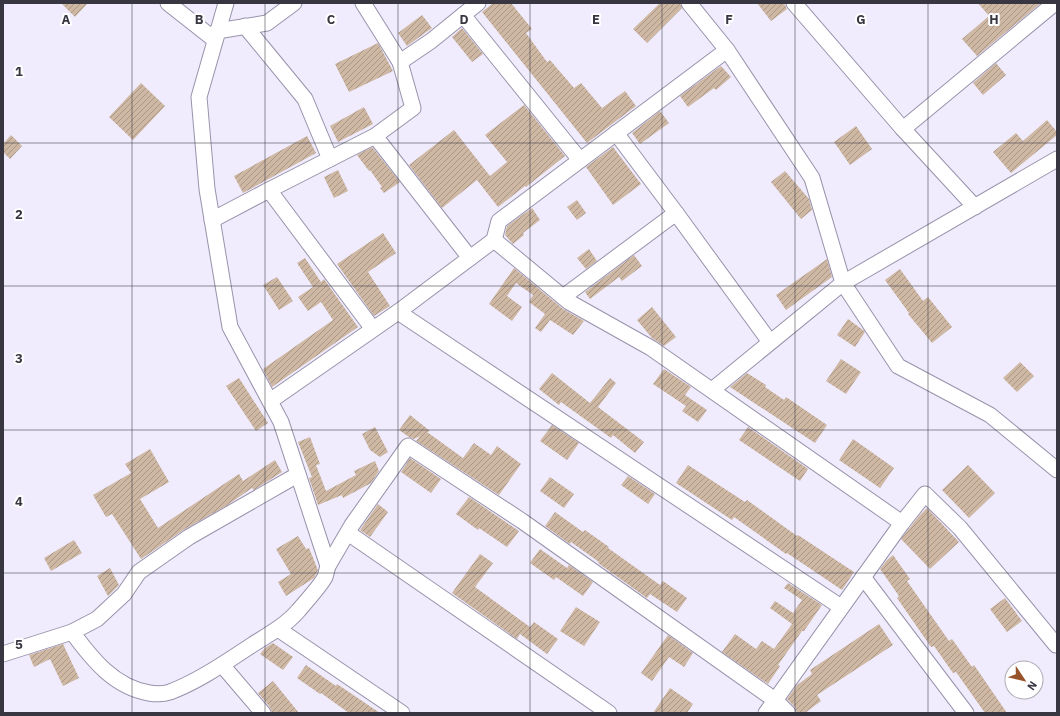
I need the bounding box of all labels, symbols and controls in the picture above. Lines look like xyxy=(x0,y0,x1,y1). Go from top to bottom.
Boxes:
text: A xyxy=(62,11,71,28)
text: B xyxy=(195,11,204,28)
text: C xyxy=(327,11,336,28)
text: D xyxy=(459,11,469,28)
text: E xyxy=(592,11,600,28)
text: F xyxy=(725,11,733,28)
text: G xyxy=(856,11,866,28)
text: H xyxy=(989,11,999,28)
text: 1 xyxy=(15,63,23,80)
text: 2 xyxy=(15,206,23,223)
text: 3 xyxy=(15,350,23,367)
text: 4 xyxy=(15,493,23,510)
text: 5 xyxy=(15,636,23,653)
north arrow xyxy=(1004,660,1044,700)
text: N xyxy=(1024,678,1040,693)

